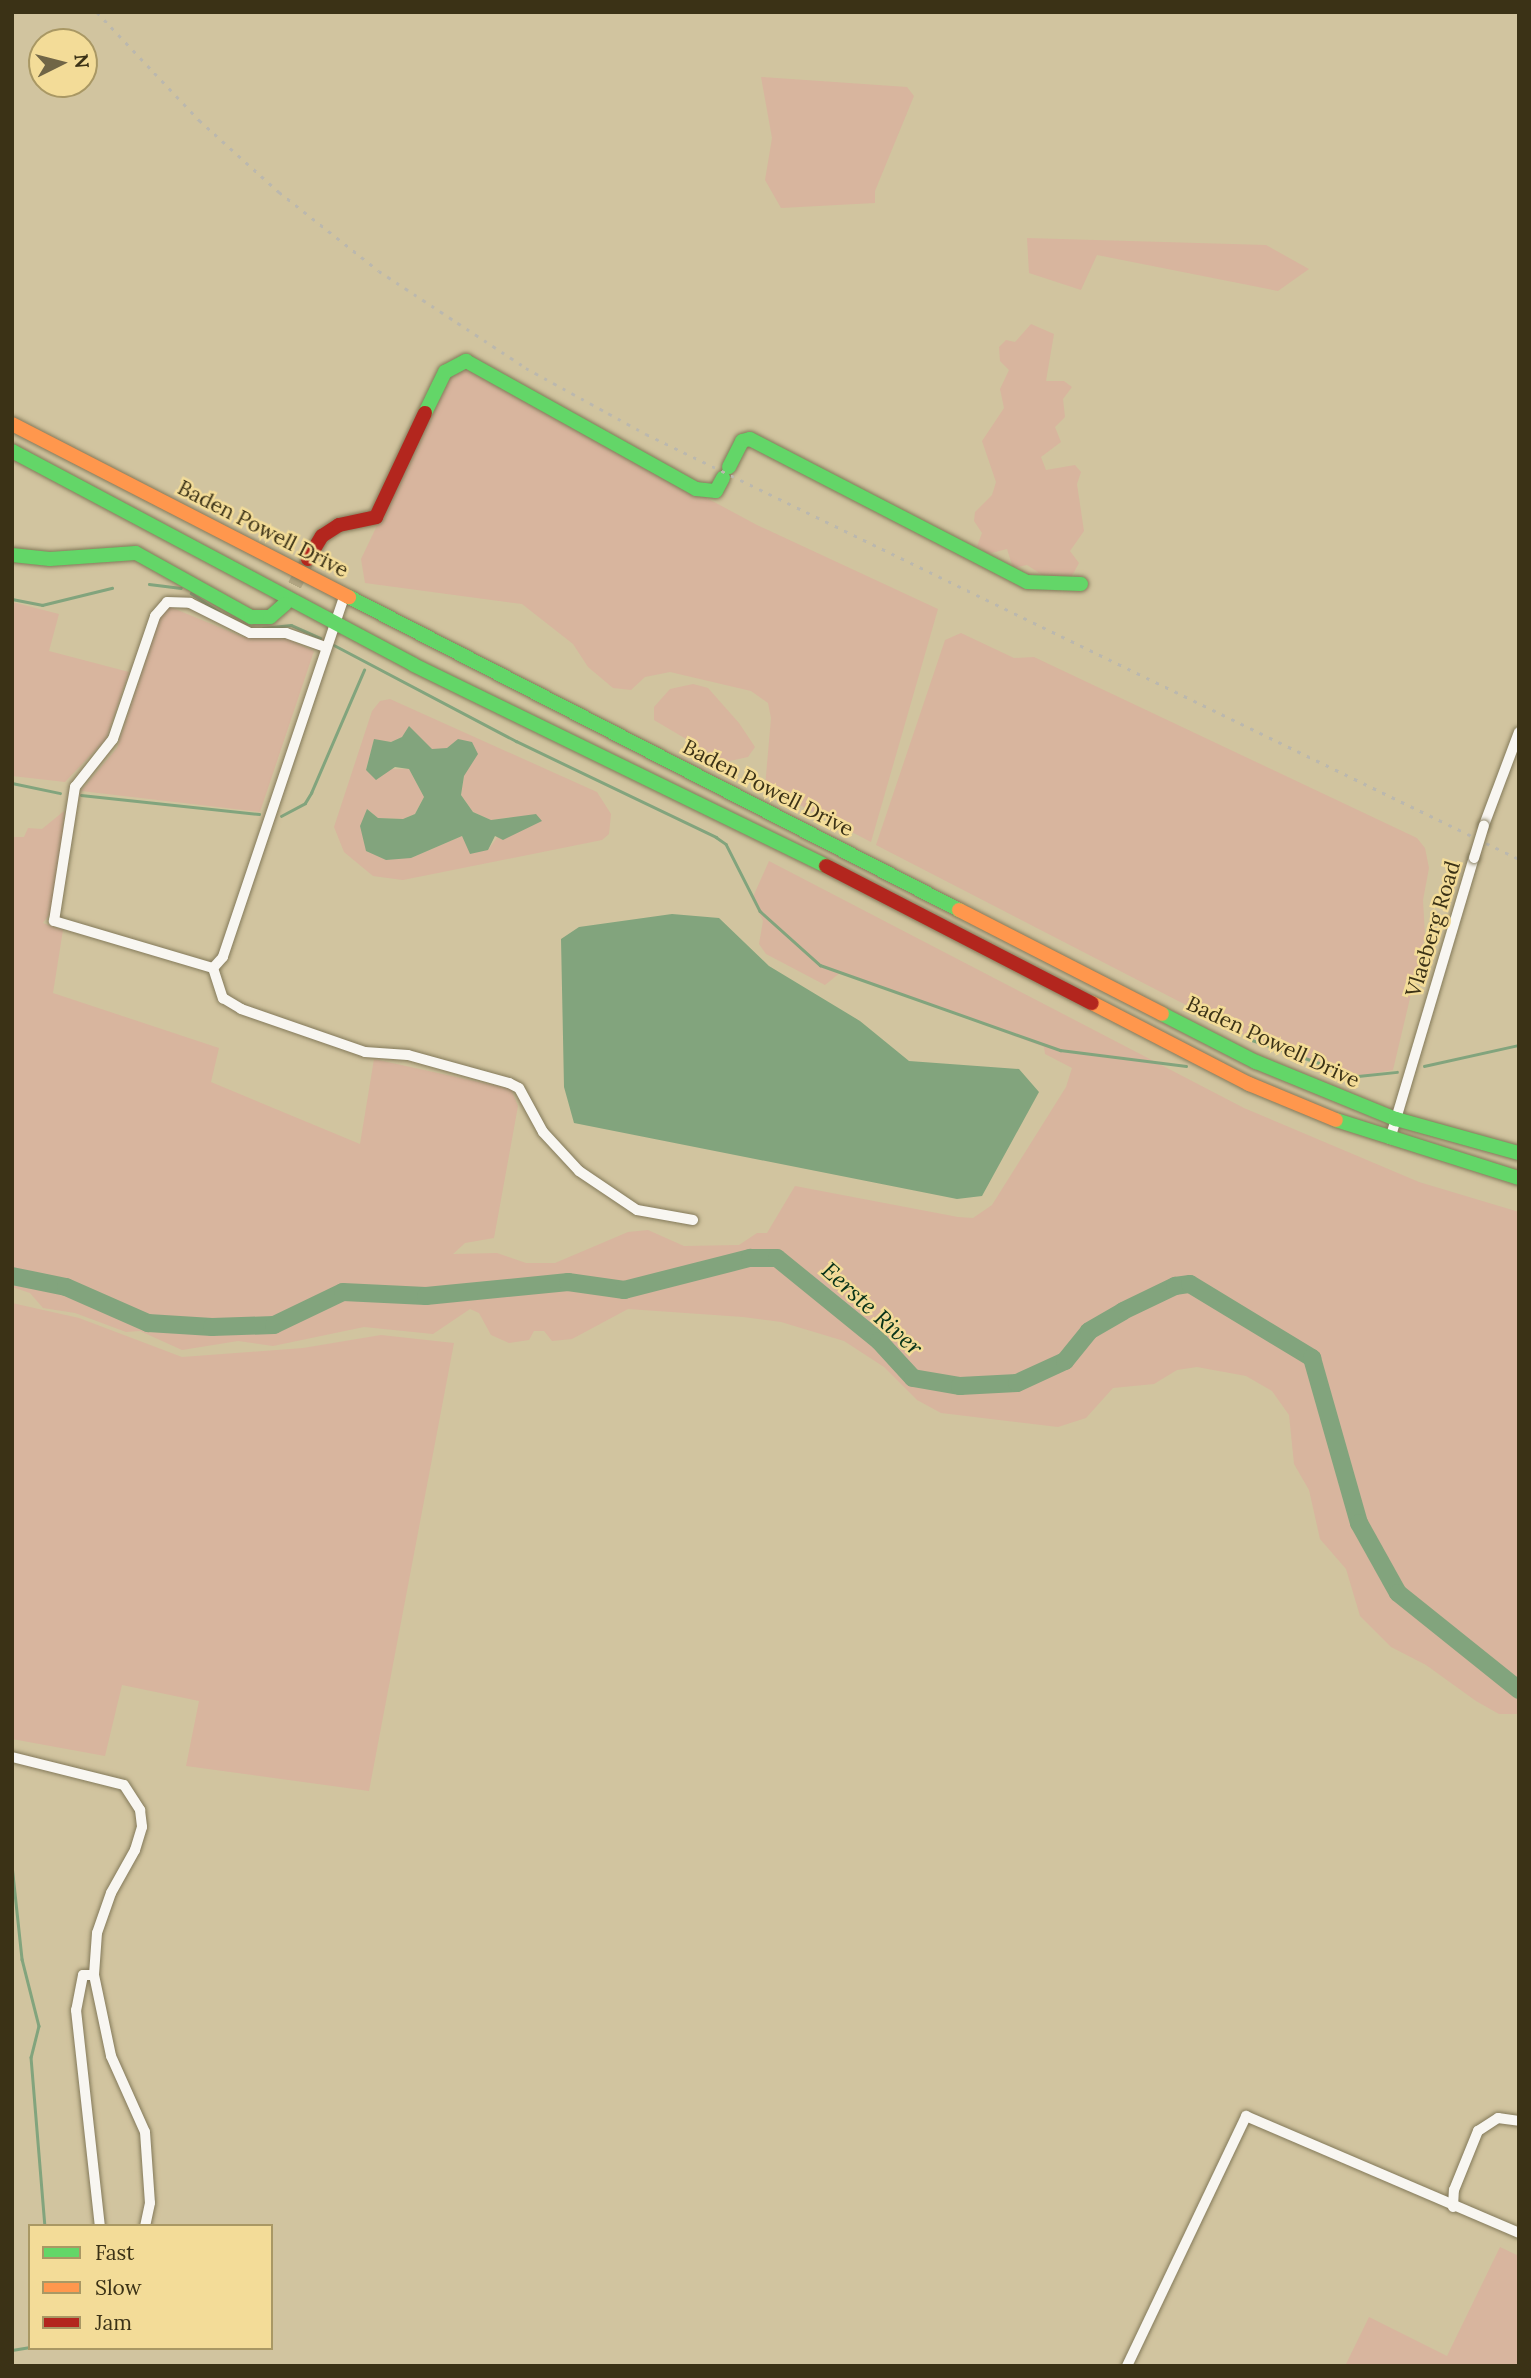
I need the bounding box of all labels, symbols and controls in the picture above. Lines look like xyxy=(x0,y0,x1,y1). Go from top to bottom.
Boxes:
north arrow xyxy=(28,28,98,98)
text: N xyxy=(69,52,95,70)
street label: Baden Powell Drive xyxy=(173,475,353,583)
street label: Baden Powell Drive xyxy=(678,734,858,842)
street label: Vlaeberg Road xyxy=(1400,858,1466,1000)
street label: Baden Powell Drive xyxy=(1182,991,1364,1093)
water label: Eerste River xyxy=(816,1257,928,1361)
legend xyxy=(28,2224,273,2350)
text: Fast xyxy=(95,2239,134,2266)
text: Slow xyxy=(95,2274,142,2301)
text: Jam xyxy=(95,2309,132,2336)

